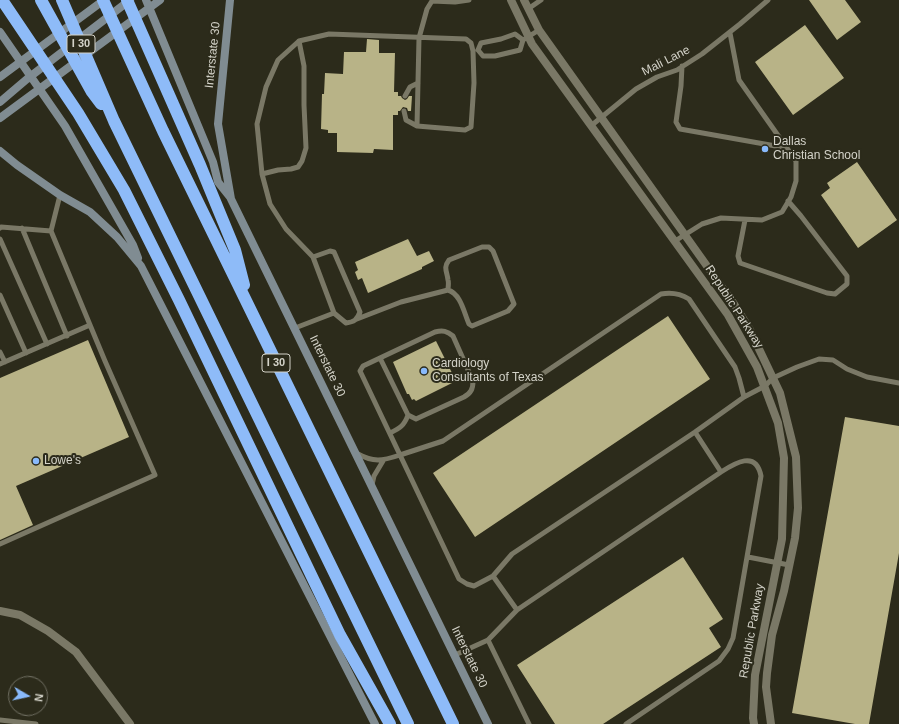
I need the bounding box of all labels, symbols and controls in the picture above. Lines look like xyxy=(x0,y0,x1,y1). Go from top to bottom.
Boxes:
street label: Interstate 30 xyxy=(202,21,224,89)
road number: I 30 xyxy=(67,35,95,53)
street label: Mali Lane xyxy=(640,43,692,79)
place label: Dallas Christian School xyxy=(773,135,860,163)
marker: Dallas Christian School xyxy=(760,144,770,154)
street label: Republic Parkway xyxy=(702,263,766,351)
street label: Interstate 30 xyxy=(306,333,348,399)
road number: I 30 xyxy=(262,354,290,372)
place label: Cardiology Consultants of Texas xyxy=(432,357,543,385)
marker: Cardiology Consultants of Texas xyxy=(419,366,429,376)
place label: Lowe's xyxy=(44,454,81,468)
marker: Lowe's xyxy=(31,456,41,466)
street label: Republic Parkway xyxy=(737,582,767,680)
street label: Interstate 30 xyxy=(448,624,490,690)
north arrow xyxy=(8,676,48,716)
text: N xyxy=(32,693,45,703)

